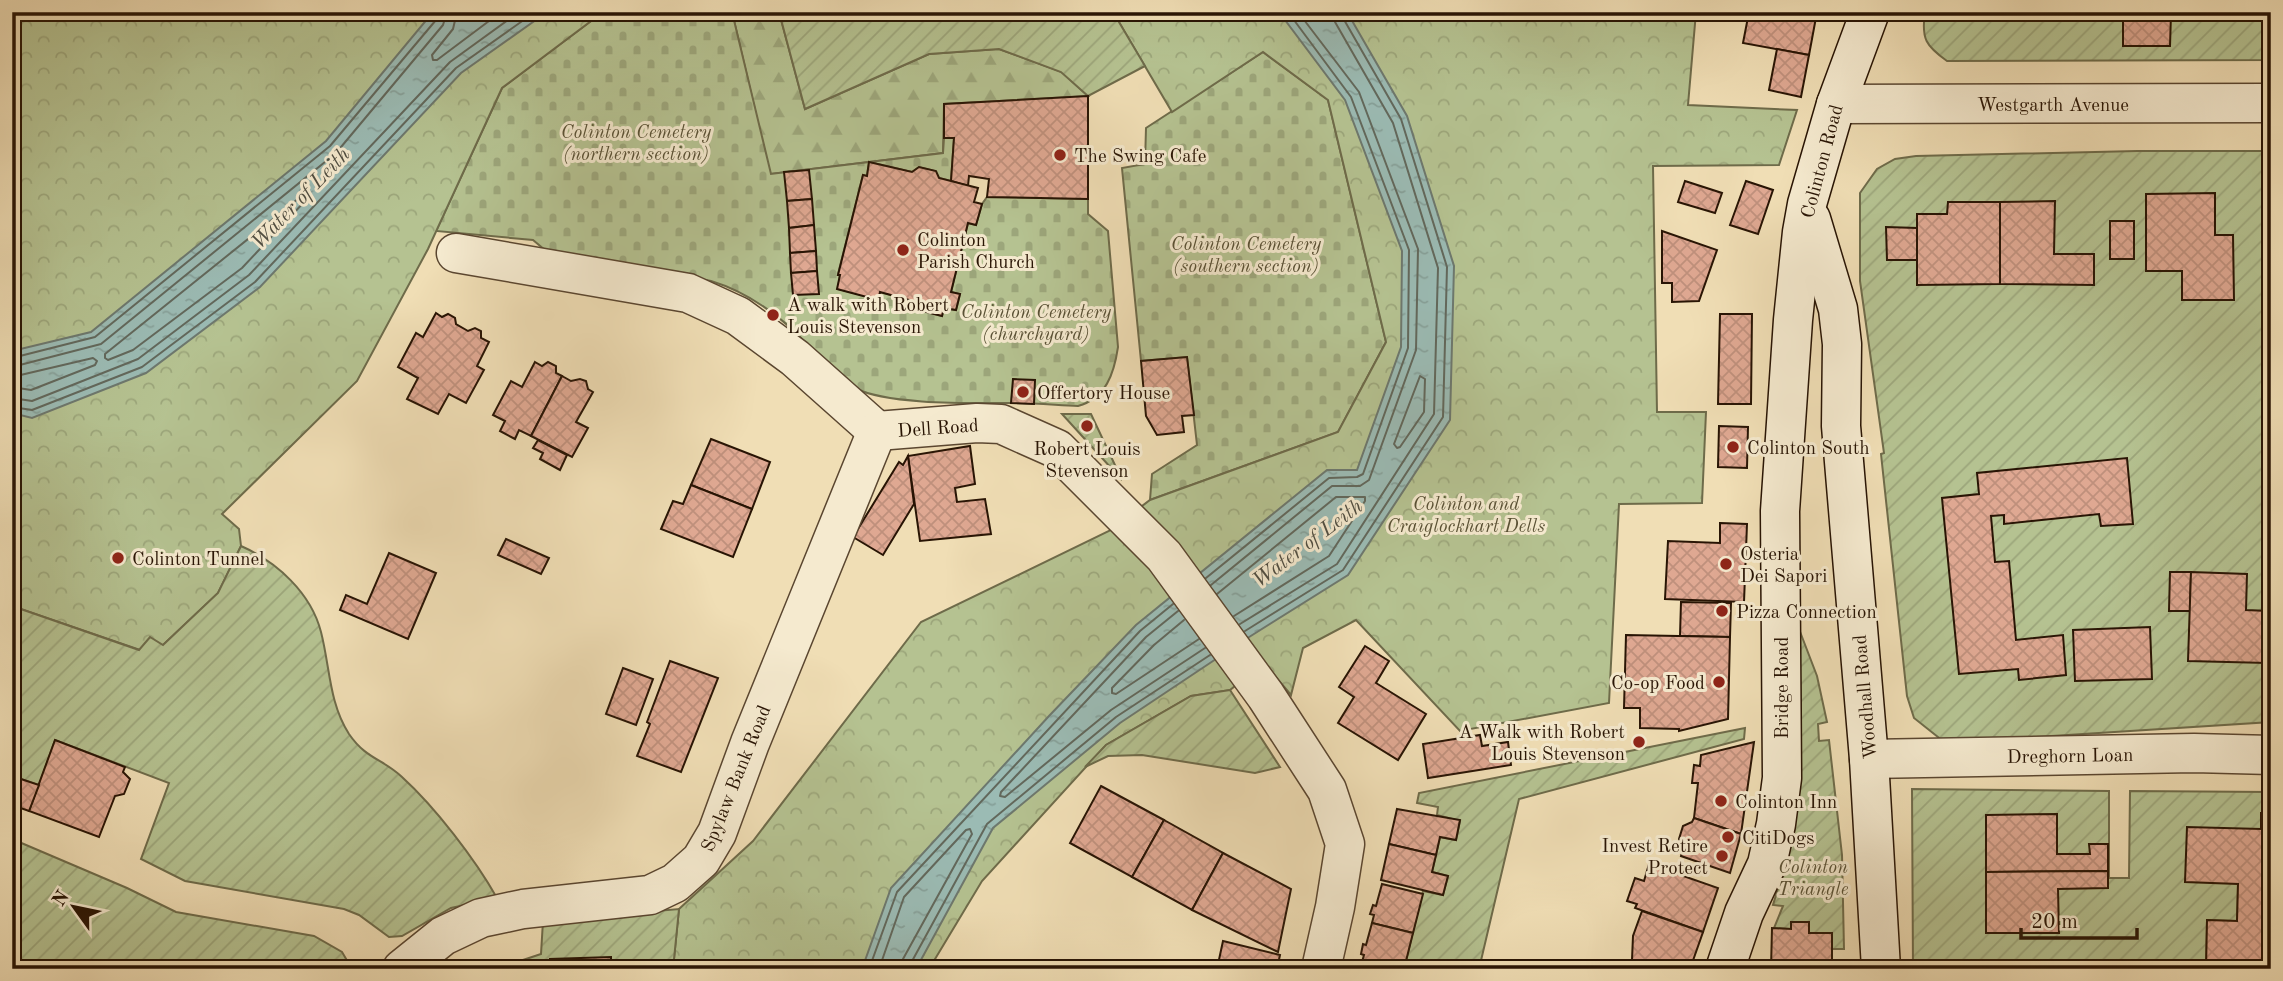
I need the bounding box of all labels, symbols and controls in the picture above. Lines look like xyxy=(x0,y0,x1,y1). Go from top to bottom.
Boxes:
street label: Westgarth Avenue xyxy=(1977,97,2129,116)
street label: Colinton Road xyxy=(1799,103,1848,220)
park label: Colinton Cemetery (northern section) xyxy=(561,124,712,165)
water label: Water of Leith xyxy=(248,144,355,254)
marker: The Swing Cafe xyxy=(1052,147,1068,163)
place label: The Swing Cafe xyxy=(1074,148,1207,167)
place label: Colinton Parish Church xyxy=(917,232,1035,273)
park label: Colinton Cemetery (southern section) xyxy=(1171,236,1322,277)
marker: Colinton Parish Church xyxy=(895,242,911,258)
place label: A walk with Robert Louis Stevenson xyxy=(787,297,949,338)
park label: Colinton Cemetery (churchyard) xyxy=(961,304,1112,345)
marker: A walk with Robert Louis Stevenson xyxy=(765,307,781,323)
marker: Offertory House xyxy=(1015,384,1031,400)
place label: Offertory House xyxy=(1037,385,1170,404)
street label: Dell Road xyxy=(897,417,980,442)
marker: Robert Louis Stevenson xyxy=(1079,418,1095,434)
marker: Colinton South xyxy=(1725,439,1741,455)
place label: Colinton South xyxy=(1747,440,1870,459)
place label: Robert Louis Stevenson xyxy=(1034,441,1140,482)
water label: Water of Leith xyxy=(1249,496,1367,592)
park label: Colinton and Craiglockhart Dells xyxy=(1387,496,1545,537)
place label: Osteria Dei Sapori xyxy=(1740,546,1827,587)
marker: Colinton Tunnel xyxy=(110,550,126,566)
place label: Colinton Tunnel xyxy=(132,551,264,570)
marker: Osteria Dei Sapori xyxy=(1718,556,1734,572)
marker: Pizza Connection xyxy=(1714,603,1730,619)
place label: Pizza Connection xyxy=(1736,604,1877,623)
street label: Woodhall Road xyxy=(1852,634,1881,760)
street label: Bridge Road xyxy=(1774,637,1793,739)
marker: Co-op Food xyxy=(1711,674,1727,690)
place label: Co-op Food xyxy=(1611,675,1705,694)
street label: Spylaw Bank Road xyxy=(699,703,775,855)
place label: A Walk with Robert Louis Stevenson xyxy=(1459,724,1625,765)
marker: A Walk with Robert Louis Stevenson xyxy=(1631,734,1647,750)
street label: Dreghorn Loan xyxy=(2007,747,2133,768)
marker: Colinton Inn xyxy=(1713,793,1729,809)
place label: Colinton Inn xyxy=(1735,794,1837,813)
marker: CitiDogs xyxy=(1720,829,1736,845)
place label: CitiDogs xyxy=(1742,830,1814,849)
place label: Invest Retire Protect xyxy=(1601,838,1708,879)
marker: Invest Retire Protect xyxy=(1714,848,1730,864)
park label: Colinton Triangle xyxy=(1777,859,1849,900)
north arrow xyxy=(38,872,108,942)
text: N xyxy=(50,887,74,910)
scale bar xyxy=(2021,897,2136,941)
text: 20 m xyxy=(2031,912,2078,933)

